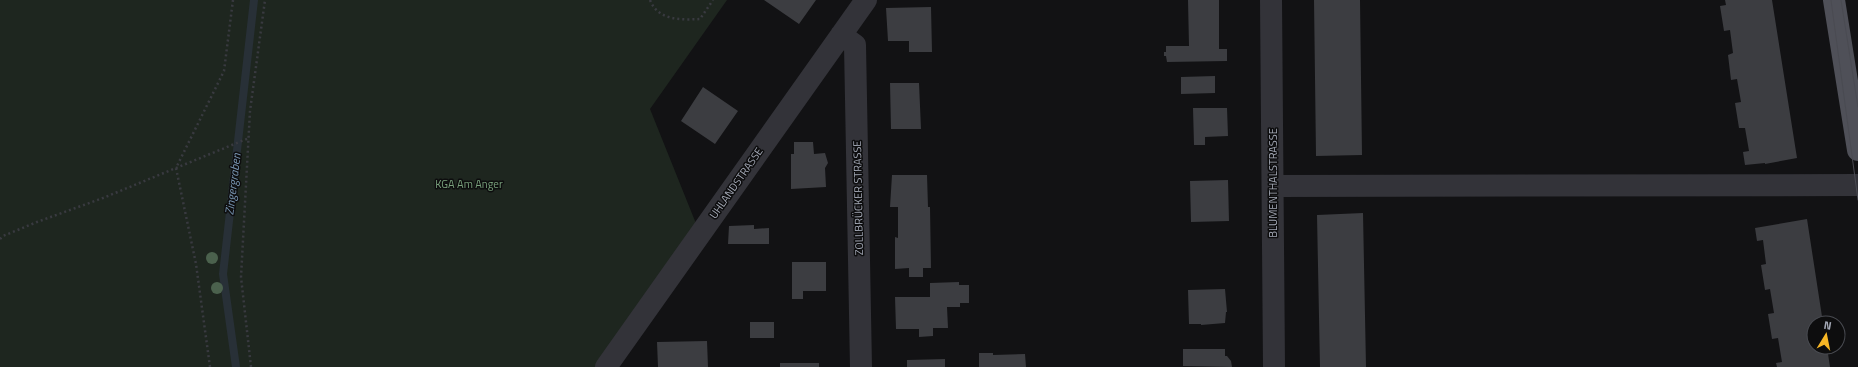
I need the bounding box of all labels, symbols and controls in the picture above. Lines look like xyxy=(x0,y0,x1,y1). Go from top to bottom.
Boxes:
street label: BLUMENTHALSTRASSE xyxy=(1265,128,1281,238)
street label: ZOLLBRÜCKER STRASSE xyxy=(849,141,867,255)
street label: UHLANDSTRASSE xyxy=(705,144,767,222)
water label: Zingergraben xyxy=(219,151,246,216)
park label: KGA Am Anger xyxy=(435,176,503,192)
north arrow xyxy=(1806,315,1846,355)
text: N xyxy=(1823,317,1833,334)

